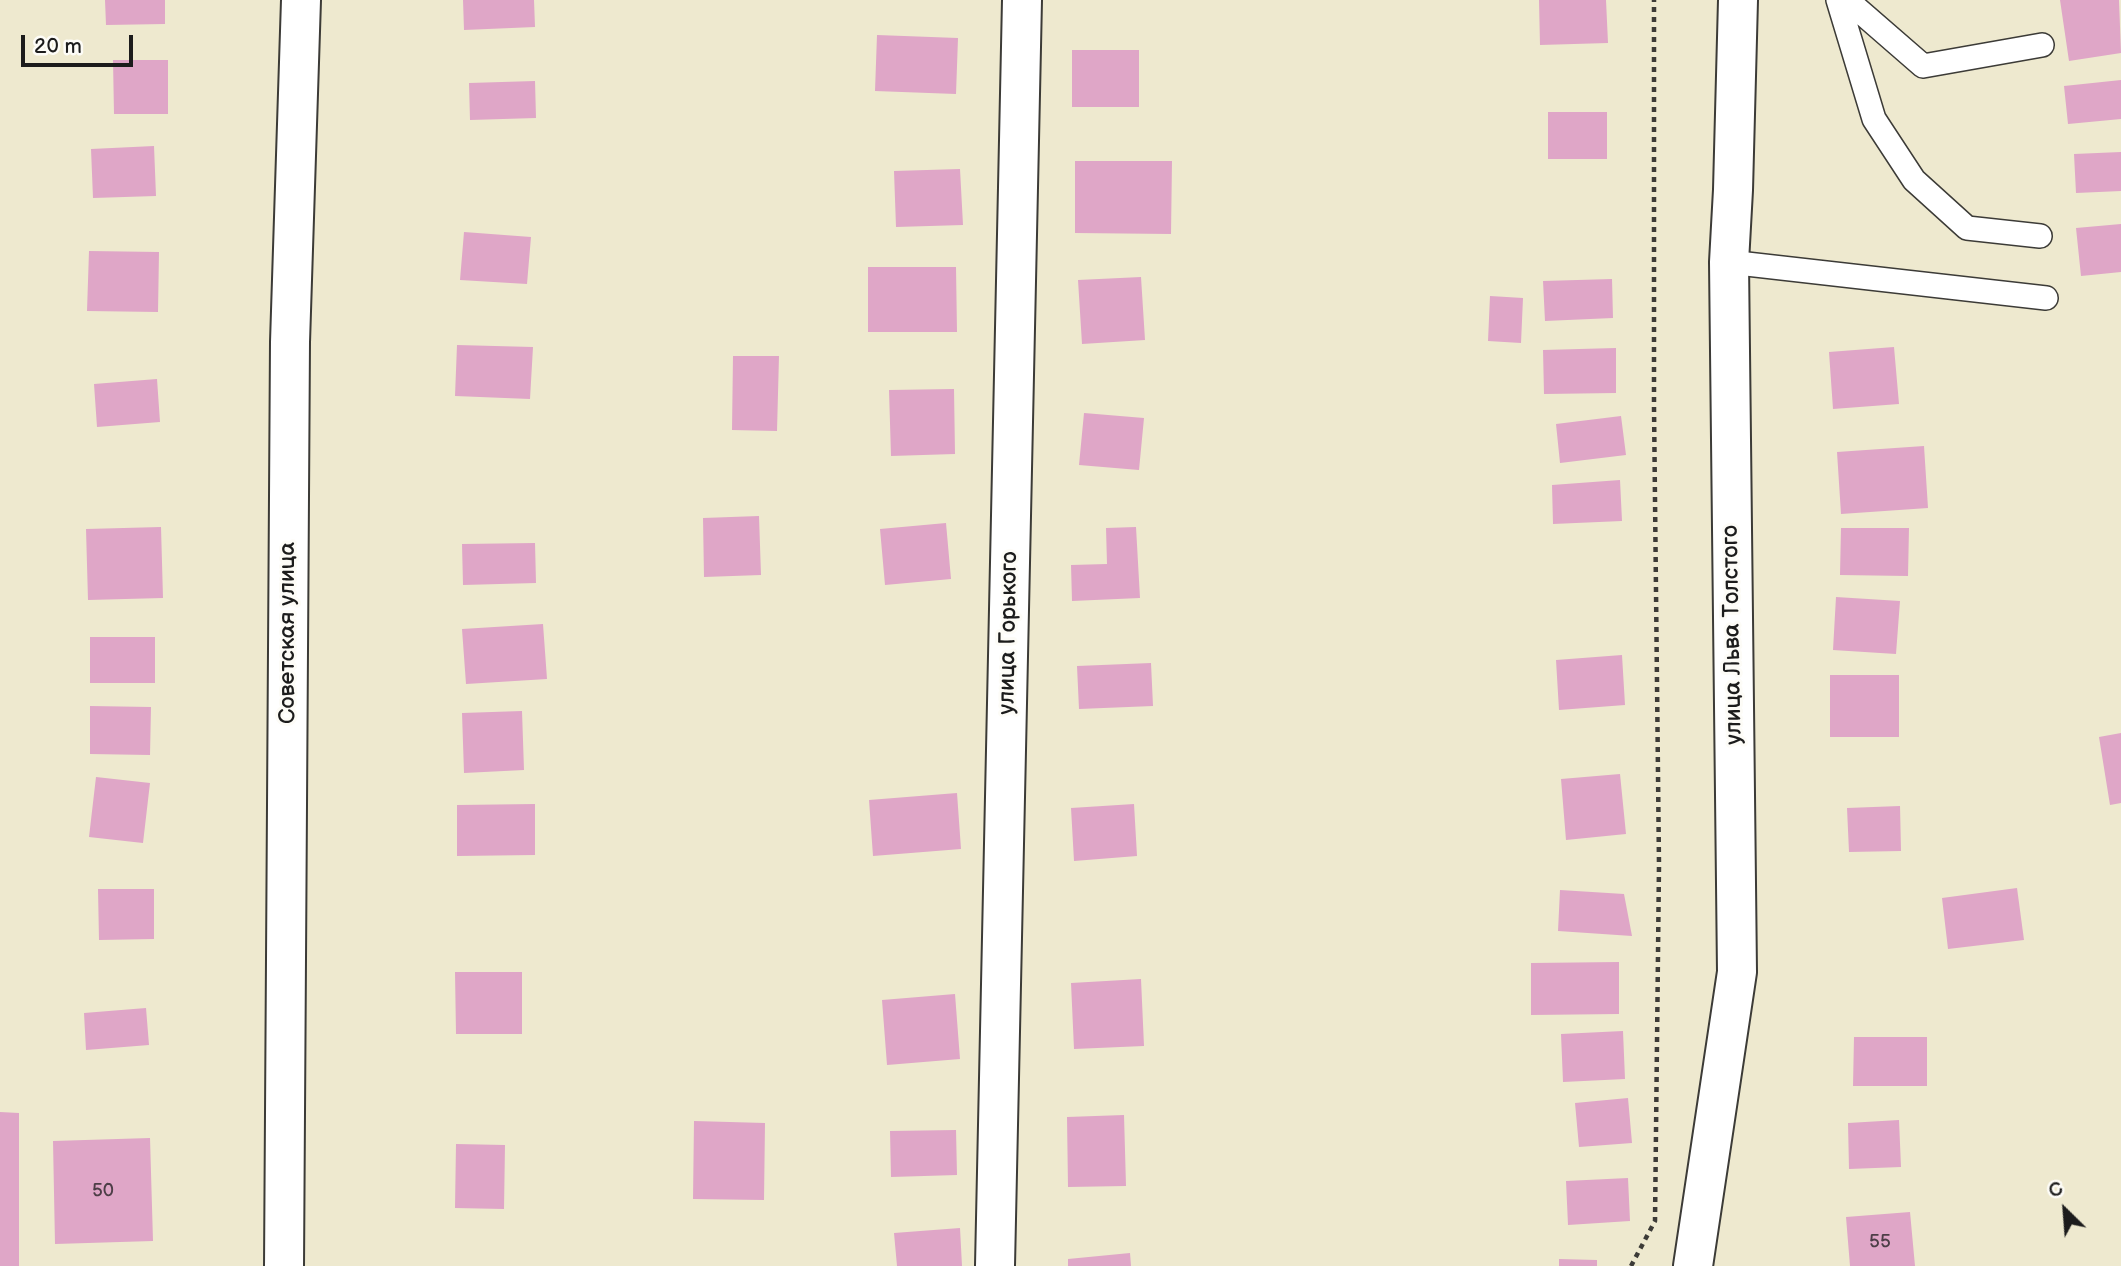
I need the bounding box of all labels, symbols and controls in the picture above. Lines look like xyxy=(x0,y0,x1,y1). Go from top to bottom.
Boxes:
scale bar xyxy=(24,21,136,65)
text: 20 m xyxy=(34,34,82,59)
street label: улица Льва Толстого xyxy=(1717,525,1749,745)
street label: Советская улица xyxy=(274,542,302,724)
street label: улица Горького xyxy=(994,551,1024,715)
north arrow xyxy=(2030,1175,2100,1245)
text: С xyxy=(2045,1177,2067,1204)
house number: 50 xyxy=(92,1180,114,1202)
house number: 55 xyxy=(1869,1231,1891,1253)

